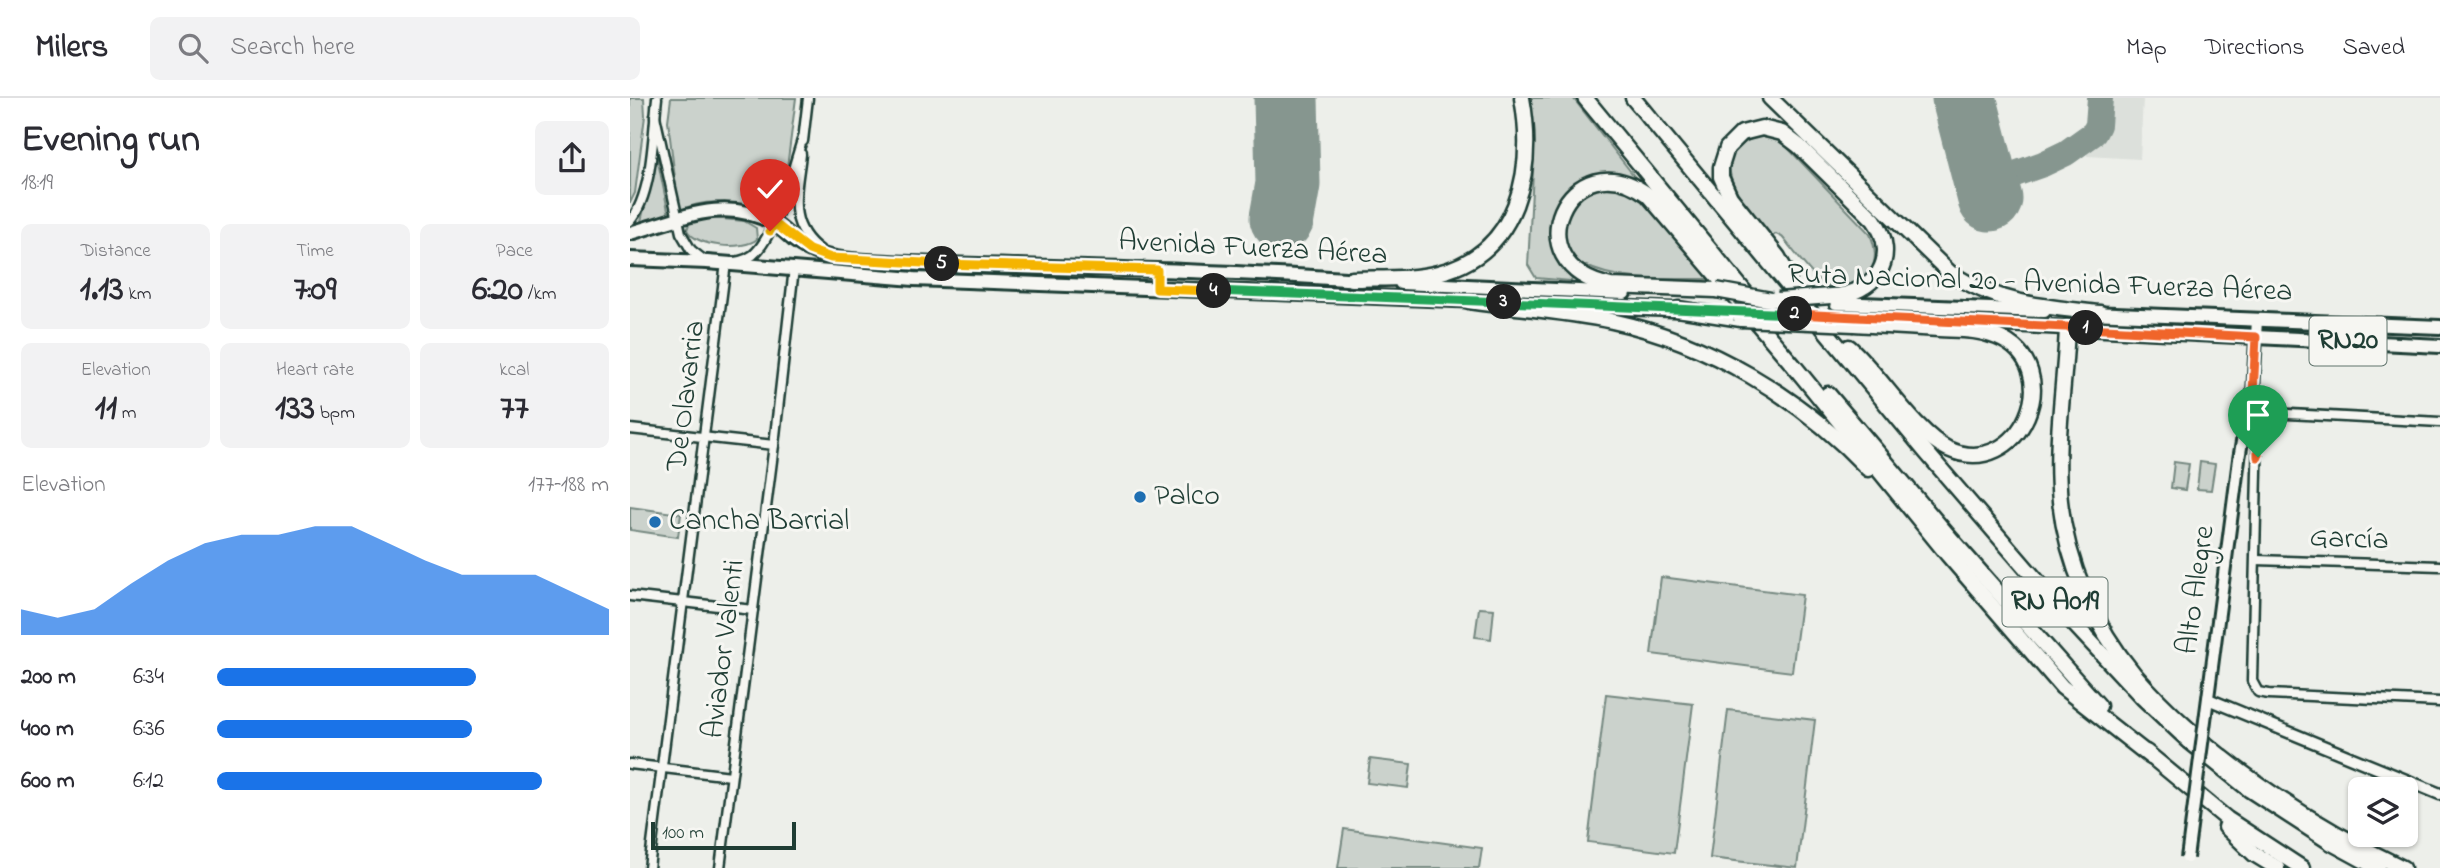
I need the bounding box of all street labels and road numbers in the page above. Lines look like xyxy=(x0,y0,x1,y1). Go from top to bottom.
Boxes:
street label: Avenida Fuerza Aérea xyxy=(1117,220,1389,278)
street label: Ruta Nacional 20 - Avenida Fuerza Aérea xyxy=(1787,253,2293,315)
road number: RN20 xyxy=(2310,316,2386,366)
street label: De Olavarria xyxy=(656,318,718,475)
street label: García xyxy=(2309,517,2389,563)
street label: Alto Alegre xyxy=(2166,522,2228,657)
street label: Aviador Valenti xyxy=(692,557,758,741)
road number: RN A019 xyxy=(2002,578,2108,626)

